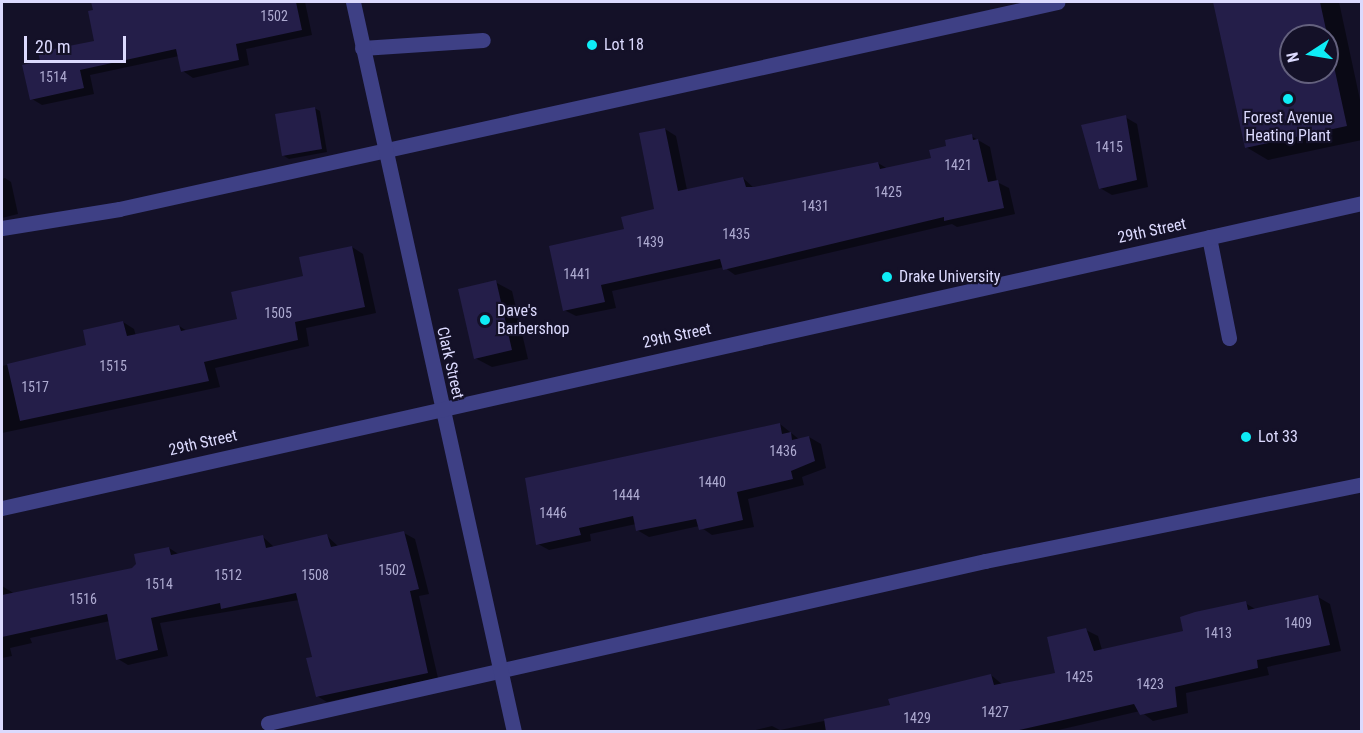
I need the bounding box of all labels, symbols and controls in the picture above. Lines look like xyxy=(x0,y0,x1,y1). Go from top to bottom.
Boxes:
house number: 1502 xyxy=(260,8,288,24)
scale bar xyxy=(27,24,129,62)
north arrow xyxy=(1279,24,1339,84)
place label: Lot 18 xyxy=(604,35,644,55)
text: 20 m xyxy=(35,36,70,57)
marker: Lot 18 xyxy=(585,38,599,52)
text: N xyxy=(1283,51,1303,64)
house number: 1514 xyxy=(39,69,67,85)
marker: Forest Avenue Heating Plant xyxy=(1281,92,1295,106)
place label: Forest Avenue Heating Plant xyxy=(1243,108,1333,146)
house number: 1415 xyxy=(1095,139,1123,155)
house number: 1421 xyxy=(944,157,972,173)
house number: 1425 xyxy=(874,184,902,200)
house number: 1431 xyxy=(801,198,829,214)
street label: 29th Street xyxy=(1116,214,1188,248)
house number: 1435 xyxy=(722,226,750,242)
house number: 1439 xyxy=(636,234,664,250)
house number: 1441 xyxy=(563,266,591,282)
place label: Drake University xyxy=(899,267,1000,287)
marker: Drake University xyxy=(880,270,894,284)
place label: Dave's Barbershop xyxy=(497,301,569,339)
house number: 1505 xyxy=(264,305,292,321)
marker: Dave's Barbershop xyxy=(478,313,492,327)
street label: 29th Street xyxy=(641,319,713,353)
street label: Clark Street xyxy=(432,325,468,401)
house number: 1515 xyxy=(99,358,127,374)
house number: 1517 xyxy=(21,379,49,395)
street label: 29th Street xyxy=(167,426,239,460)
place label: Lot 33 xyxy=(1258,427,1298,447)
marker: Lot 33 xyxy=(1239,430,1253,444)
house number: 1436 xyxy=(769,443,797,459)
house number: 1440 xyxy=(698,474,726,490)
house number: 1444 xyxy=(612,487,640,503)
house number: 1446 xyxy=(539,505,567,521)
house number: 1502 xyxy=(378,562,406,578)
house number: 1512 xyxy=(214,567,242,583)
house number: 1508 xyxy=(301,567,329,583)
house number: 1514 xyxy=(145,576,173,592)
house number: 1516 xyxy=(69,591,97,607)
house number: 1409 xyxy=(1284,615,1312,631)
house number: 1413 xyxy=(1204,625,1232,641)
house number: 1425 xyxy=(1065,669,1093,685)
house number: 1423 xyxy=(1136,676,1164,692)
house number: 1427 xyxy=(981,704,1009,720)
house number: 1429 xyxy=(903,710,931,726)

